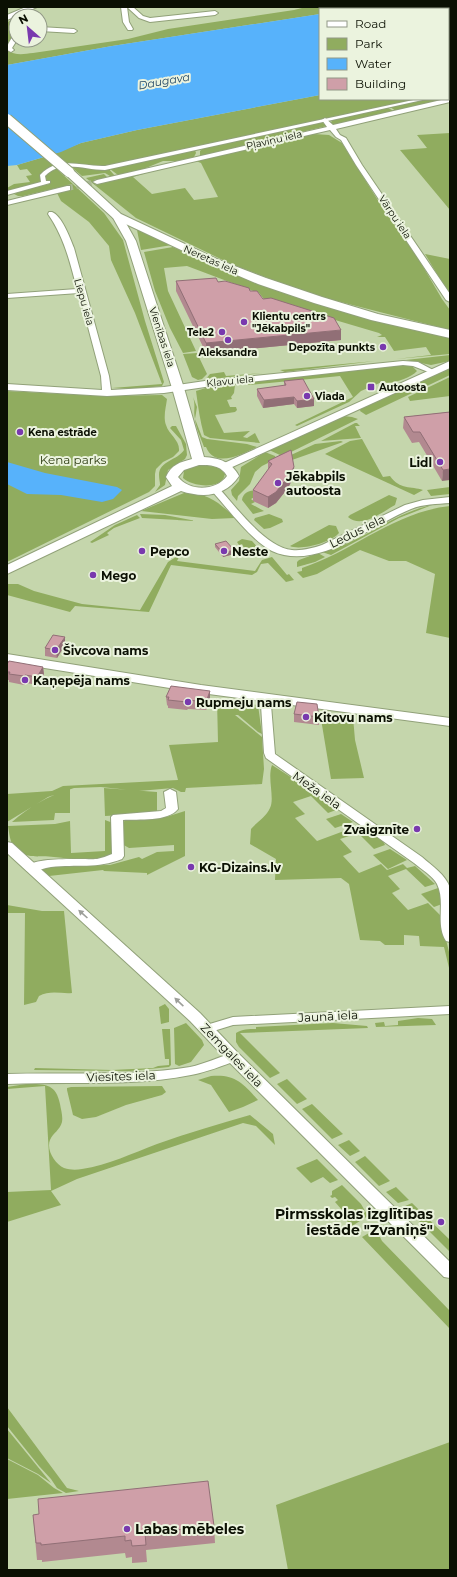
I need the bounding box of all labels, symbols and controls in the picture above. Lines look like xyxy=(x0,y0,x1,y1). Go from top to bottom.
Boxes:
north arrow xyxy=(8,8,48,48)
legend xyxy=(319,8,449,100)
text: N xyxy=(16,11,31,27)
text: Road xyxy=(355,16,386,31)
text: Park xyxy=(355,36,383,51)
text: Water xyxy=(355,56,392,71)
water label: Daugava xyxy=(137,70,191,92)
text: Building xyxy=(355,76,406,91)
street label: Pļaviņu iela xyxy=(245,127,303,153)
street label: Vārpu iela xyxy=(376,193,414,241)
street label: Neretas iela xyxy=(182,242,240,278)
street label: Liepu iela xyxy=(71,277,97,327)
street label: Vienības iela xyxy=(146,305,178,369)
place label: Klientu centrs "Jēkabpils" xyxy=(252,310,326,335)
marker: Klientu centrs "Jēkabpils" xyxy=(239,317,249,327)
place label: Tele2 xyxy=(187,326,214,339)
marker: Tele2 xyxy=(217,327,227,337)
marker: Aleksandra xyxy=(223,335,233,345)
place label: Depozīta punkts xyxy=(289,341,376,354)
marker: Depozīta punkts xyxy=(378,342,388,352)
place label: Aleksandra xyxy=(198,346,257,359)
street label: Kļavu iela xyxy=(206,372,254,390)
place label: Autoosta xyxy=(378,381,426,394)
marker: Autoosta xyxy=(366,382,376,392)
place label: Viada xyxy=(314,390,345,403)
marker: Viada xyxy=(302,391,312,401)
place label: Kena estrāde xyxy=(28,426,97,439)
marker: Kena estrāde xyxy=(15,427,25,437)
park label: Kena parks xyxy=(40,452,106,467)
place label: Lidl xyxy=(409,455,432,470)
marker: Lidl xyxy=(435,457,445,467)
place label: Jēkabpils autoosta xyxy=(285,469,346,498)
marker: Jēkabpils autoosta xyxy=(273,478,283,488)
street label: Ledus iela xyxy=(327,511,387,551)
place label: Pepco xyxy=(150,544,190,559)
place label: Neste xyxy=(232,544,269,559)
marker: Pepco xyxy=(137,546,147,556)
marker: Neste xyxy=(219,546,229,556)
place label: Mego xyxy=(101,568,136,583)
marker: Mego xyxy=(88,570,98,580)
place label: Šivcova nams xyxy=(63,643,149,658)
marker: Šivcova nams xyxy=(50,645,60,655)
place label: Kaņepēja nams xyxy=(33,673,131,688)
marker: Kaņepēja nams xyxy=(20,675,30,685)
place label: Rupmeju nams xyxy=(196,695,292,710)
marker: Rupmeju nams xyxy=(183,697,193,707)
place label: Kitovu nams xyxy=(314,710,393,725)
marker: Kitovu nams xyxy=(301,712,311,722)
street label: Meža iela xyxy=(290,768,344,812)
place label: Zvaigznīte xyxy=(344,822,409,837)
marker: Zvaigznīte xyxy=(412,824,422,834)
place label: KG-Dizains.lv xyxy=(199,860,282,875)
marker: KG-Dizains.lv xyxy=(186,862,196,872)
one-way arrow xyxy=(79,910,88,919)
one-way arrow xyxy=(174,997,184,1007)
street label: Jaunā iela xyxy=(297,1007,358,1025)
street label: Zemgales iela xyxy=(198,1020,266,1090)
street label: Viesītes iela xyxy=(86,1067,156,1085)
place label: Pirmsskolas izglītības iestāde "Zvaniņš" xyxy=(275,1205,434,1240)
marker: Pirmsskolas izglītības iestāde "Zvaniņš" xyxy=(436,1217,446,1227)
place label: Labas mēbeles xyxy=(135,1520,245,1538)
marker: Labas mēbeles xyxy=(122,1524,132,1534)

